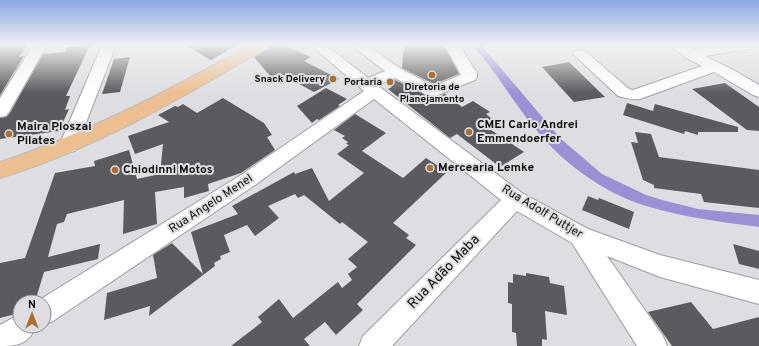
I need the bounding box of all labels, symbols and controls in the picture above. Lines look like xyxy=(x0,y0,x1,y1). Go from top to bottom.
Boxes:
marker: Diretoria de Planejamento xyxy=(427,70,437,80)
place label: Snack Delivery xyxy=(255,73,325,86)
marker: Snack Delivery xyxy=(328,74,338,84)
place label: Portaria xyxy=(344,76,382,89)
marker: Portaria xyxy=(385,77,395,87)
place label: Diretoria de Planejamento xyxy=(400,81,465,106)
place label: CMEI Carlo Andrei Emmendoerfer xyxy=(477,117,578,147)
place label: Maira Ploszai Pilates xyxy=(17,119,92,149)
marker: CMEI Carlo Andrei Emmendoerfer xyxy=(464,127,474,137)
marker: Maira Ploszai Pilates xyxy=(4,129,14,139)
place label: Mercearia Lemke xyxy=(438,160,534,176)
place label: Chiodinni Motos xyxy=(123,162,213,178)
marker: Mercearia Lemke xyxy=(425,163,435,173)
marker: Chiodinni Motos xyxy=(110,165,120,175)
street label: Rua Angelo Menel xyxy=(166,171,256,237)
street label: Rua Adolf Puttjer xyxy=(498,181,586,243)
street label: Rua Adão Maba xyxy=(404,231,484,313)
north arrow xyxy=(12,294,52,334)
text: N xyxy=(28,298,36,312)

